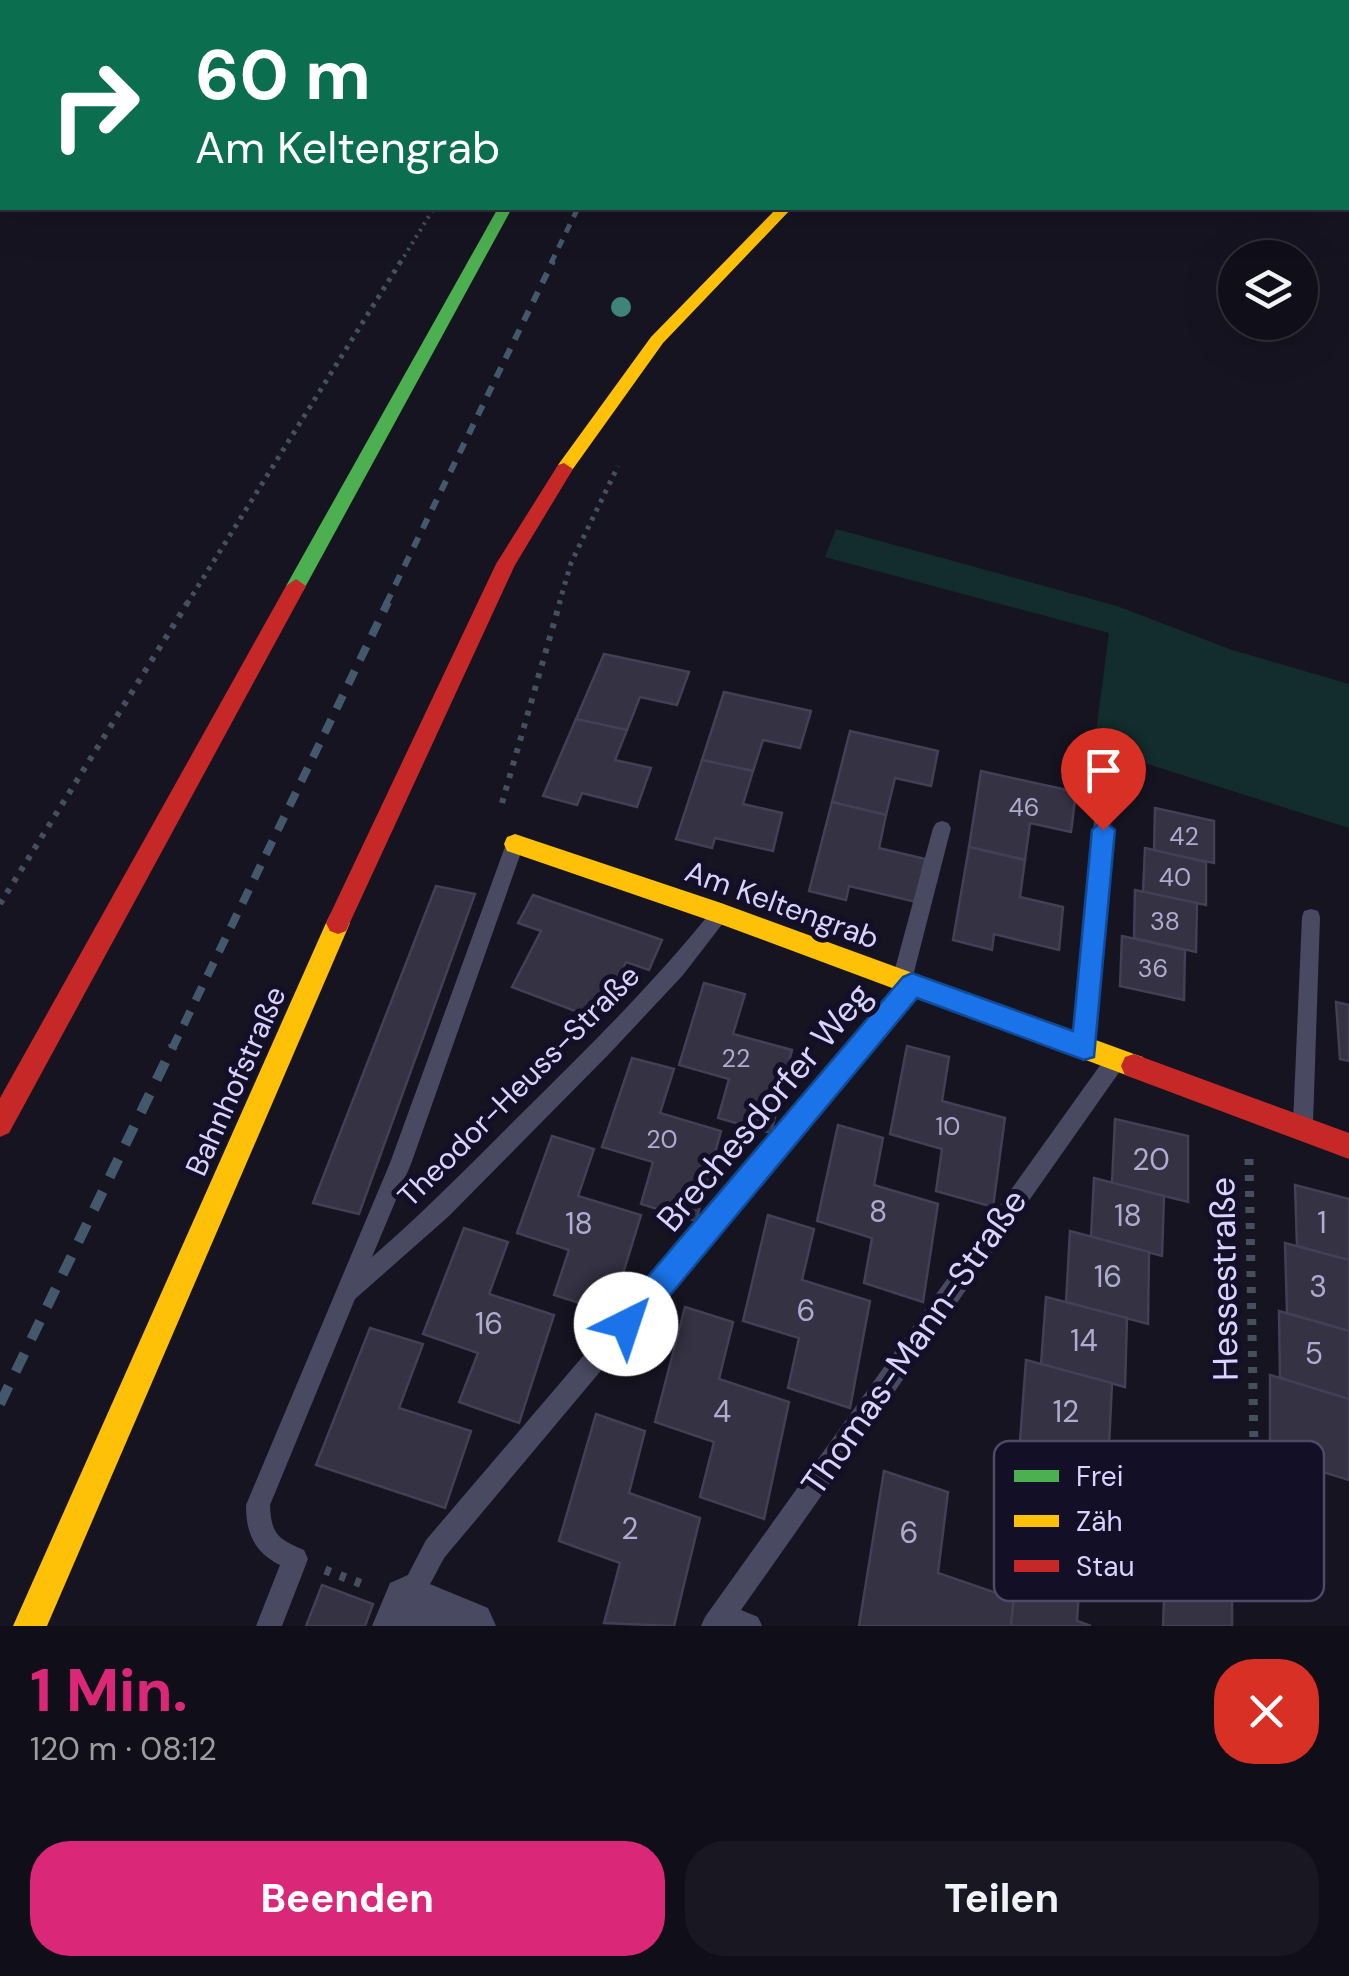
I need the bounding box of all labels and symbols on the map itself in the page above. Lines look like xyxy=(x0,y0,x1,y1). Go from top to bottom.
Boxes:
pin xyxy=(1061,728,1146,831)
house number: 46 xyxy=(1009,791,1039,824)
house number: 42 xyxy=(1169,820,1199,853)
street label: Am Keltengrab xyxy=(680,851,884,958)
house number: 40 xyxy=(1159,861,1191,894)
house number: 38 xyxy=(1150,905,1180,938)
house number: 36 xyxy=(1138,952,1168,985)
street label: Theodor-Heuss-Straße xyxy=(389,956,648,1215)
street label: Brechesdorfer Weg xyxy=(646,973,882,1241)
street label: Bahnhofstraße xyxy=(176,980,295,1182)
house number: 22 xyxy=(722,1042,750,1075)
house number: 10 xyxy=(936,1110,960,1143)
house number: 20 xyxy=(646,1123,678,1156)
house number: 20 xyxy=(1132,1140,1170,1179)
street label: Hessestraße xyxy=(1199,1177,1249,1381)
street label: Thomas-Mann-Straße xyxy=(791,1180,1037,1504)
house number: 8 xyxy=(869,1192,887,1231)
house number: 18 xyxy=(1114,1196,1142,1235)
house number: 1 xyxy=(1317,1203,1327,1242)
house number: 18 xyxy=(565,1204,593,1243)
house number: 16 xyxy=(1094,1257,1122,1296)
house number: 3 xyxy=(1309,1267,1327,1306)
position arrow xyxy=(574,1272,678,1376)
house number: 6 xyxy=(797,1291,815,1330)
house number: 16 xyxy=(475,1304,503,1343)
house number: 14 xyxy=(1070,1321,1098,1360)
house number: 5 xyxy=(1305,1334,1323,1373)
house number: 4 xyxy=(713,1392,731,1431)
house number: 12 xyxy=(1053,1392,1079,1431)
legend xyxy=(994,1441,1324,1601)
text: Frei xyxy=(1076,1458,1123,1495)
text: Zäh xyxy=(1076,1503,1122,1540)
house number: 2 xyxy=(621,1509,639,1548)
house number: 6 xyxy=(900,1513,918,1552)
text: Stau xyxy=(1076,1548,1135,1585)

